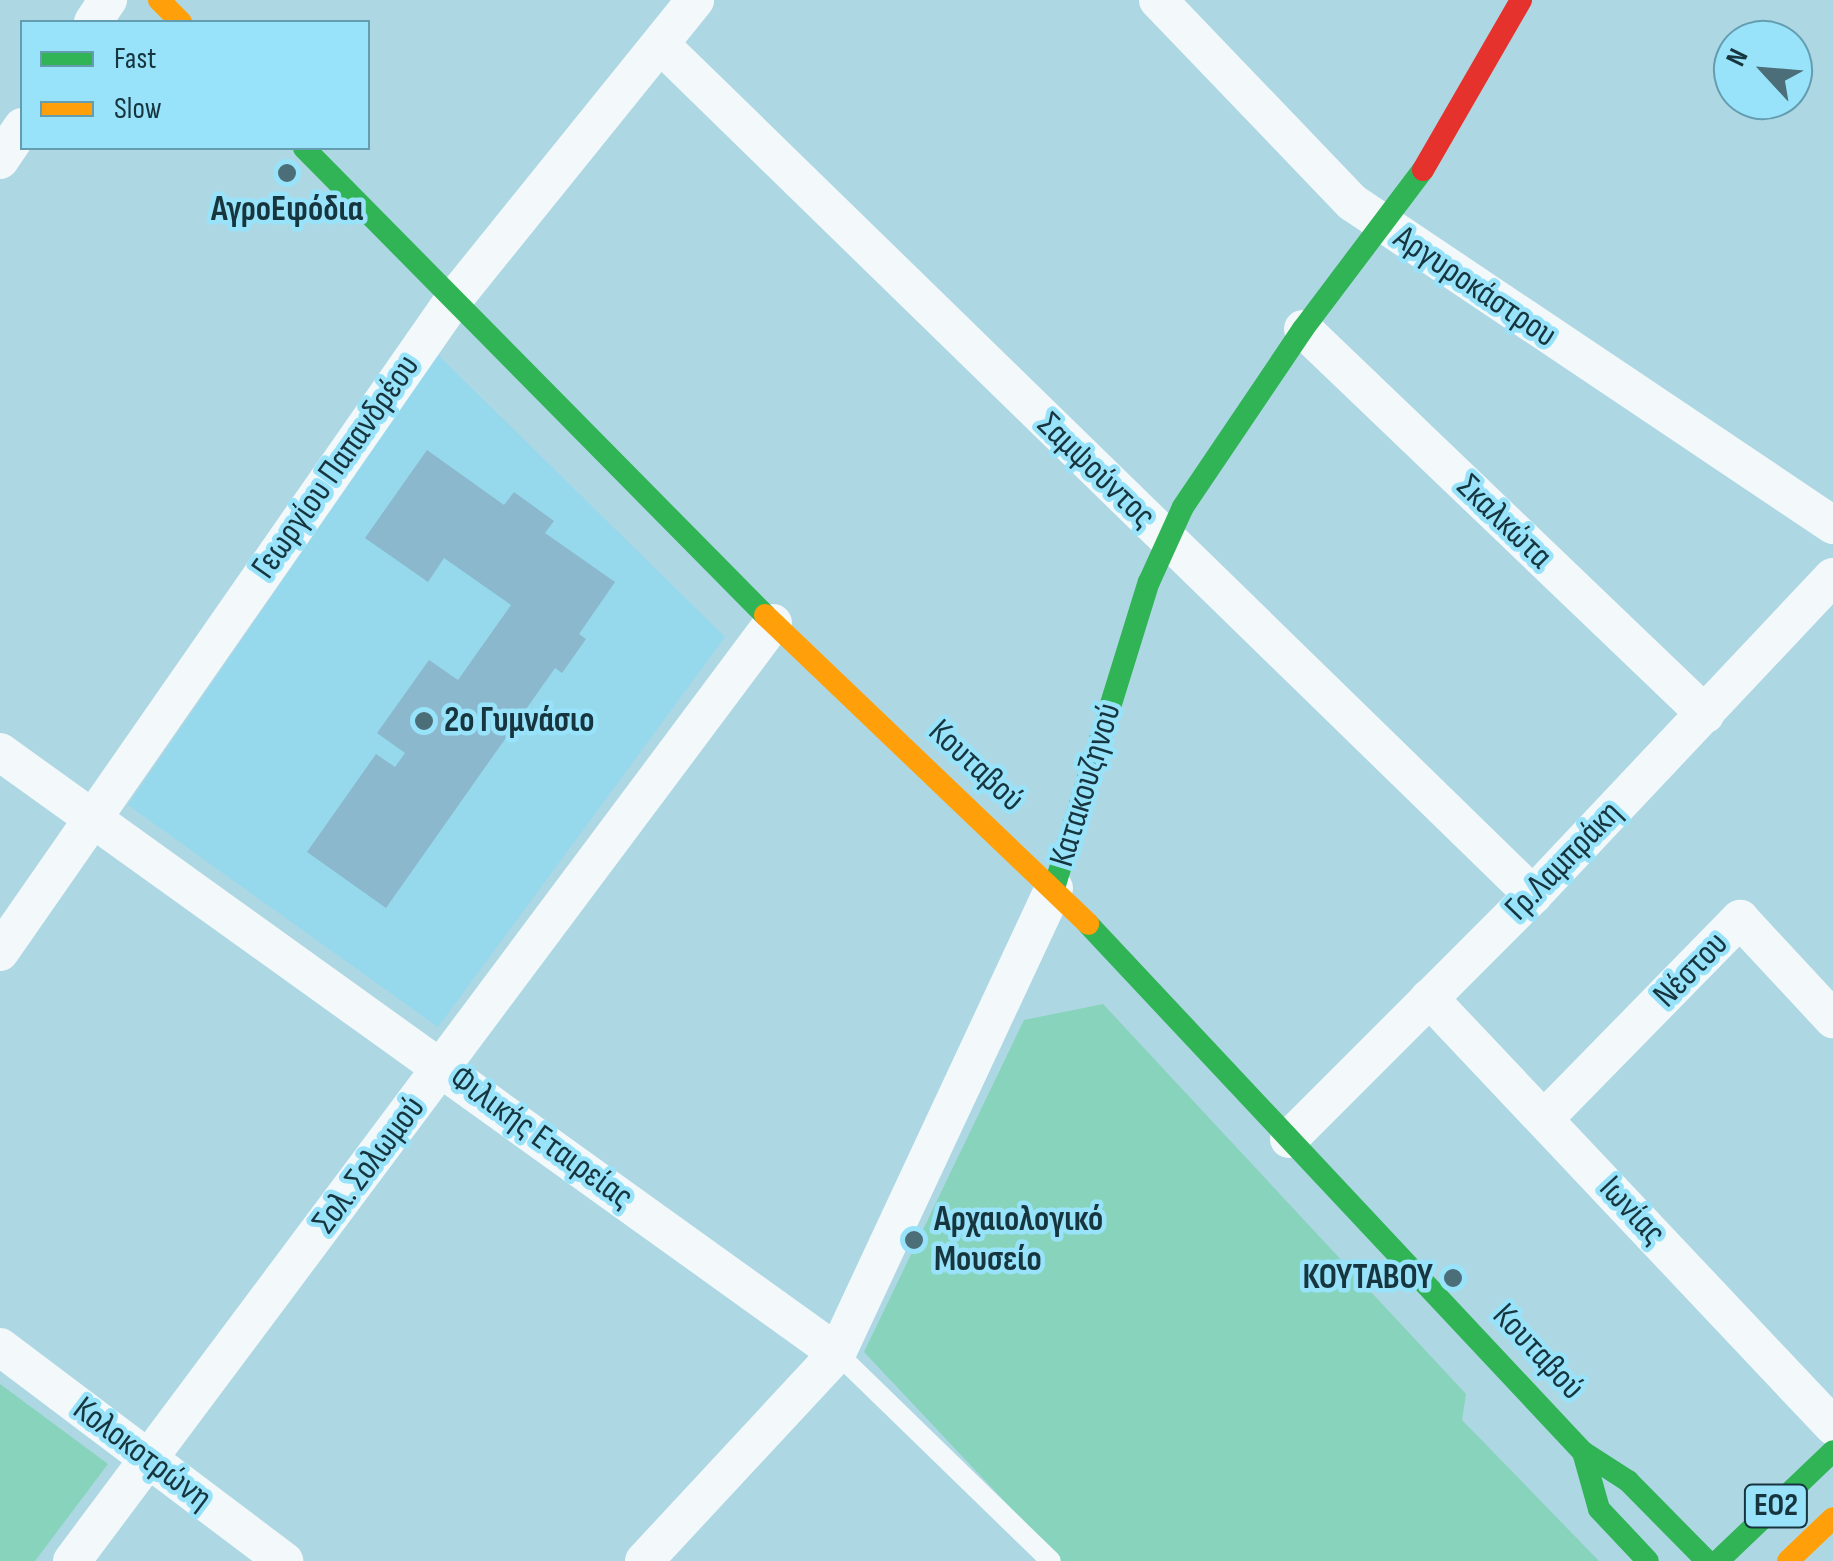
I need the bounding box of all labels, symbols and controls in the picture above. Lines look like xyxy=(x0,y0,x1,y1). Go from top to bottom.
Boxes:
legend xyxy=(20,20,370,150)
north arrow xyxy=(1713,20,1813,120)
text: Fast xyxy=(114,41,156,77)
text: N xyxy=(1719,44,1755,71)
text: Slow xyxy=(114,91,162,127)
marker: ΑγροΕφόδια xyxy=(276,162,298,184)
place label: ΑγροΕφόδια xyxy=(211,189,363,231)
street label: Αργυροκάστρου xyxy=(1386,217,1564,357)
street label: Γεωργίου Παπανδρέου xyxy=(243,347,429,587)
street label: Σαμψούντος xyxy=(1028,404,1164,538)
street label: Σκαλκώτα xyxy=(1447,466,1561,578)
street label: Κατακουζηνού xyxy=(1041,698,1131,872)
place label: 2ο Γυμνάσιο xyxy=(444,700,594,742)
marker: 2ο Γυμνάσιο xyxy=(413,710,435,732)
street label: Κουταβού xyxy=(919,711,1033,821)
street label: Γρ.Λαμπράκη xyxy=(1497,792,1631,930)
street label: Νέστου xyxy=(1645,923,1737,1017)
street label: Φιλικής Εταιρείας xyxy=(441,1057,641,1219)
street label: Σολ. Σολωμού xyxy=(304,1088,434,1242)
street label: Ιωνίας xyxy=(1590,1168,1674,1254)
place label: Αρχαιολογικό Μουσείο xyxy=(934,1199,1103,1281)
marker: Αρχαιολογικό Μουσείο xyxy=(903,1229,925,1251)
place label: ΚΟΥΤΑΒΟΥ xyxy=(1303,1257,1433,1299)
marker: ΚΟΥΤΑΒΟΥ xyxy=(1442,1267,1464,1289)
street label: Κουταβού xyxy=(1483,1295,1593,1409)
street label: Κολοκοτρώνη xyxy=(64,1388,220,1520)
road number: ΕΟ2 xyxy=(1744,1479,1808,1533)

